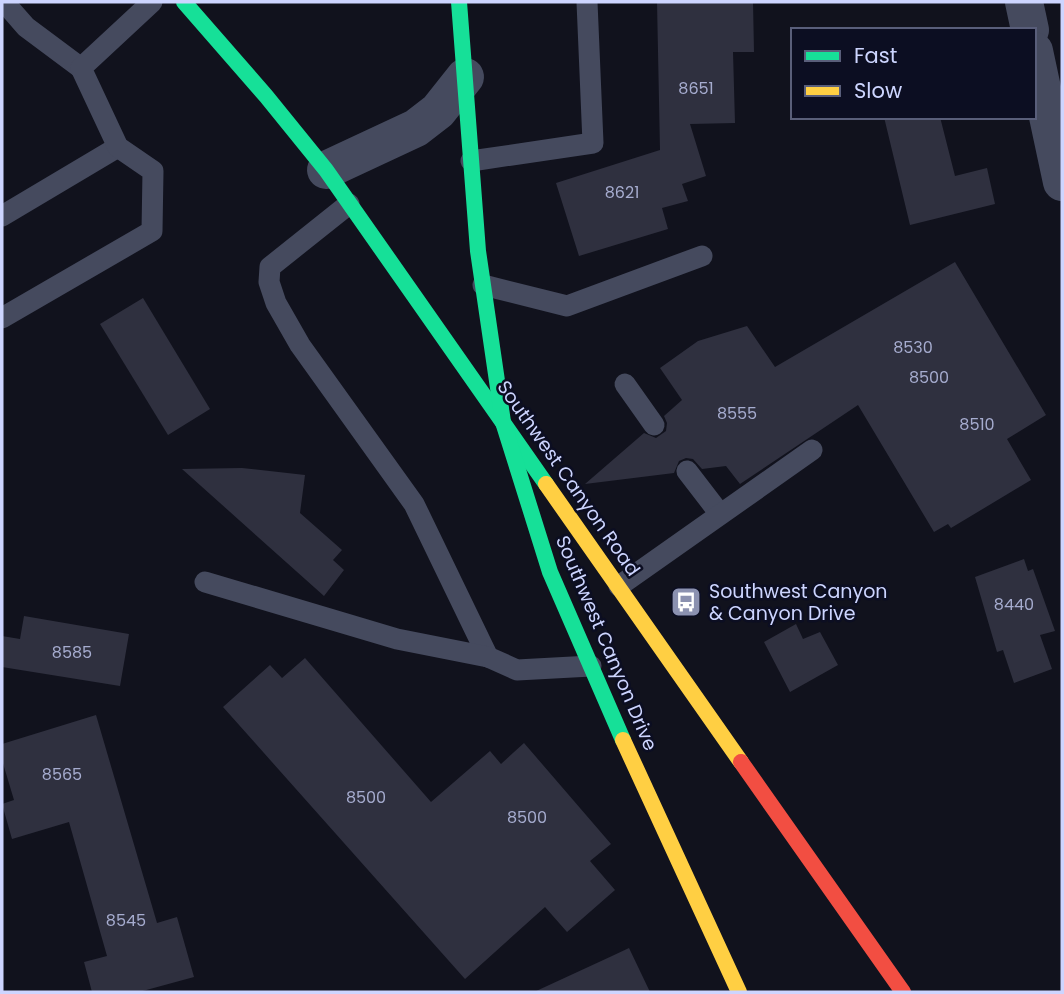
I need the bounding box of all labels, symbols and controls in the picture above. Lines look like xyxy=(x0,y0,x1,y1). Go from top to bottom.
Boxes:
legend xyxy=(791,28,1036,119)
text: Fast xyxy=(854,41,897,70)
text: Slow xyxy=(854,76,902,105)
house number: 8651 xyxy=(678,77,714,100)
house number: 8621 xyxy=(605,181,639,204)
house number: 8530 xyxy=(893,336,933,359)
house number: 8500 xyxy=(909,366,949,389)
street label: Southwest Canyon Road xyxy=(491,375,646,581)
house number: 8555 xyxy=(717,402,757,425)
house number: 8510 xyxy=(959,413,995,436)
street label: Southwest Canyon Drive xyxy=(549,532,664,755)
place label: Southwest Canyon & Canyon Drive xyxy=(709,578,888,627)
bus stop icon: Southwest Canyon & Canyon Drive xyxy=(669,585,703,619)
house number: 8440 xyxy=(994,593,1034,616)
house number: 8585 xyxy=(52,641,92,664)
house number: 8565 xyxy=(42,763,82,786)
house number: 8500 xyxy=(346,786,386,809)
house number: 8500 xyxy=(507,806,547,829)
house number: 8545 xyxy=(106,909,146,932)

